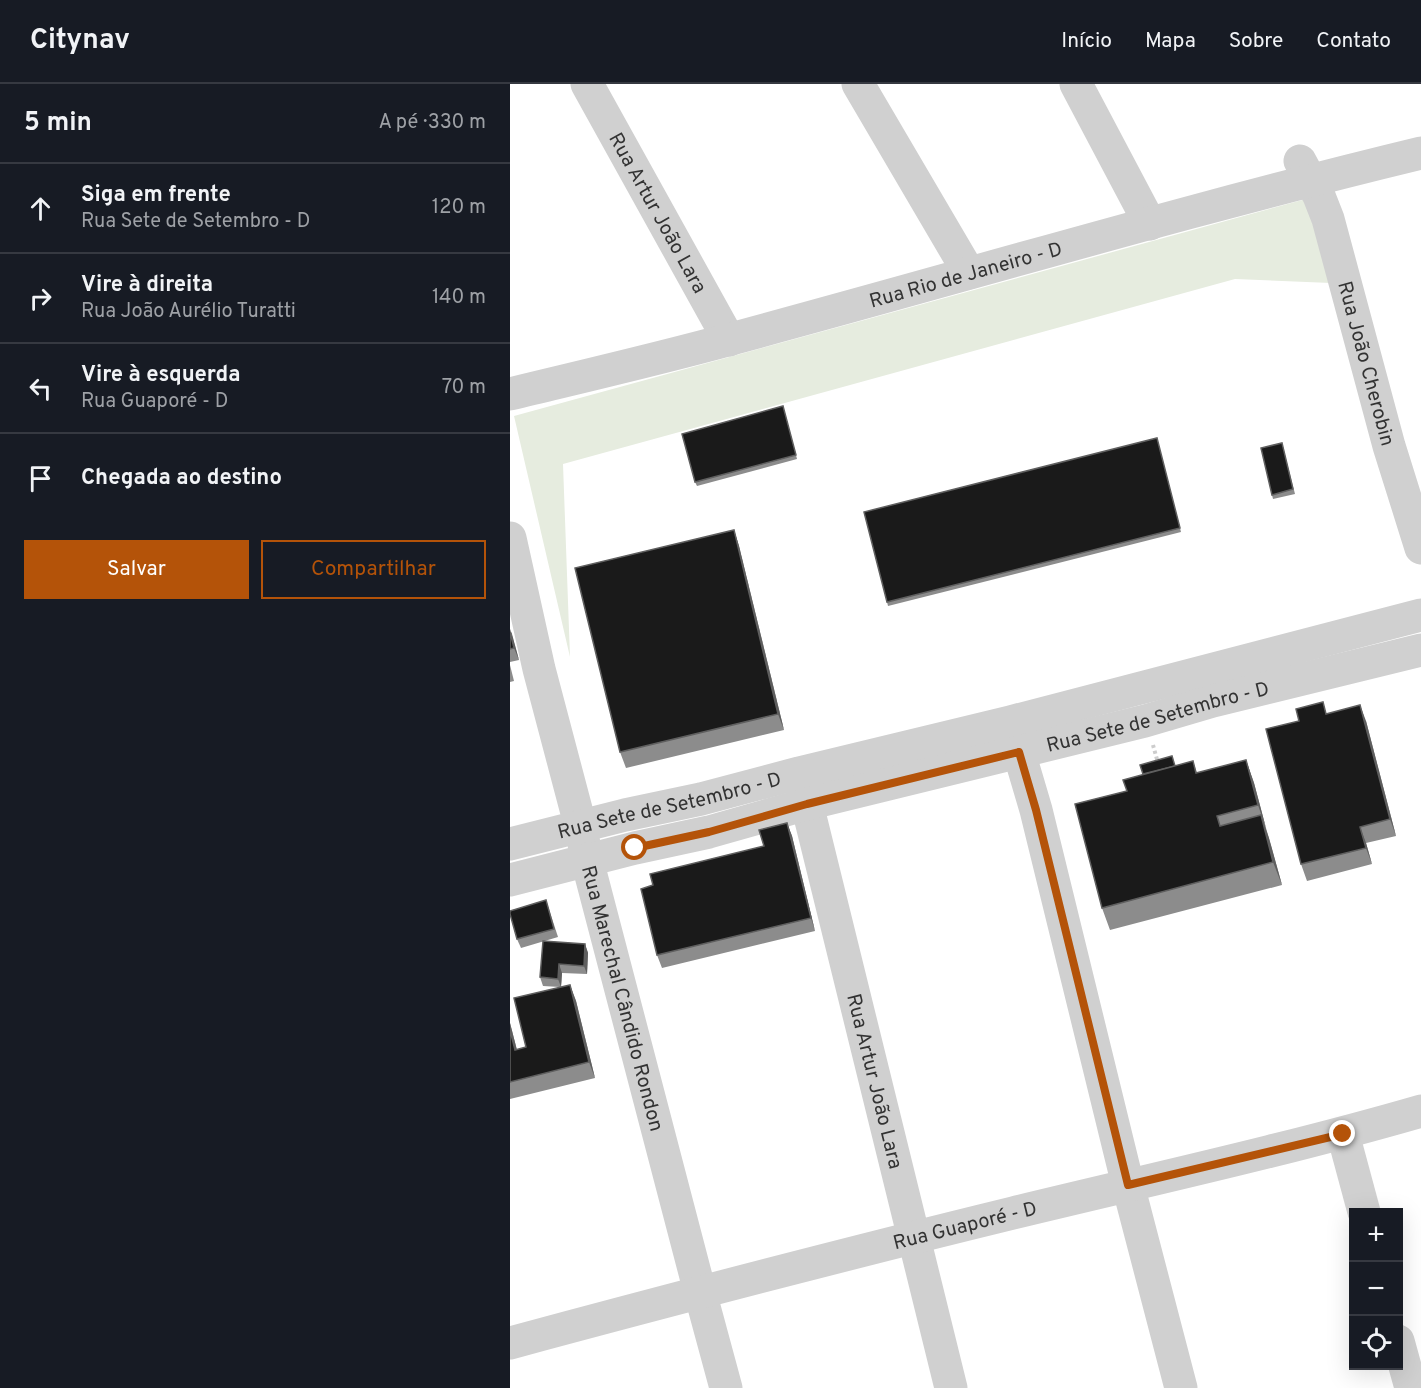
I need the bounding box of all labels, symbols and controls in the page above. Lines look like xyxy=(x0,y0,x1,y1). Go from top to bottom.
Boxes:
text: Citynav xyxy=(30,23,130,59)
text: Início xyxy=(1061,28,1112,55)
text: Mapa xyxy=(1145,28,1196,55)
text: Sobre xyxy=(1229,28,1283,55)
text: Contato xyxy=(1316,28,1391,55)
text: 5 min xyxy=(24,107,92,140)
text: A pé · 330 m xyxy=(378,110,486,136)
street label: Rua Artur João Lara xyxy=(602,129,712,298)
text: Siga em frente xyxy=(81,182,231,209)
icon: ahead xyxy=(24,192,57,225)
text: 120 m xyxy=(432,195,486,221)
text: Rua Sete de Setembro - D xyxy=(81,209,310,235)
street label: Rua Rio de Janeiro - D xyxy=(867,237,1065,315)
text: Vire à direita xyxy=(81,272,213,299)
street label: Rua João Cherobin xyxy=(1330,279,1399,449)
icon: right xyxy=(24,282,57,315)
text: 140 m xyxy=(432,285,486,311)
text: Rua João Aurélio Turatti xyxy=(81,299,296,325)
text: Vire à esquerda xyxy=(81,362,240,389)
icon: left xyxy=(24,372,57,405)
text: 70 m xyxy=(442,375,486,401)
text: Rua Guaporé - D xyxy=(81,389,228,415)
icon: arrive xyxy=(24,462,57,495)
text: Chegada ao destino xyxy=(81,465,282,492)
button: Salvar xyxy=(24,540,249,599)
button: Compartilhar xyxy=(261,540,486,599)
street label: Rua Sete de Setembro - D xyxy=(1044,677,1272,760)
street label: Rua Sete de Setembro - D xyxy=(555,767,785,847)
route start xyxy=(621,834,647,860)
street label: Rua Marechal Cândido Rondon xyxy=(574,863,668,1134)
street label: Rua Artur João Lara xyxy=(839,991,908,1172)
route end xyxy=(1329,1120,1355,1146)
street label: Rua Guaporé - D xyxy=(891,1197,1040,1257)
map controls xyxy=(1349,1208,1403,1370)
button: + xyxy=(1349,1208,1403,1262)
button: − xyxy=(1349,1262,1403,1316)
button: locate xyxy=(1349,1316,1403,1370)

